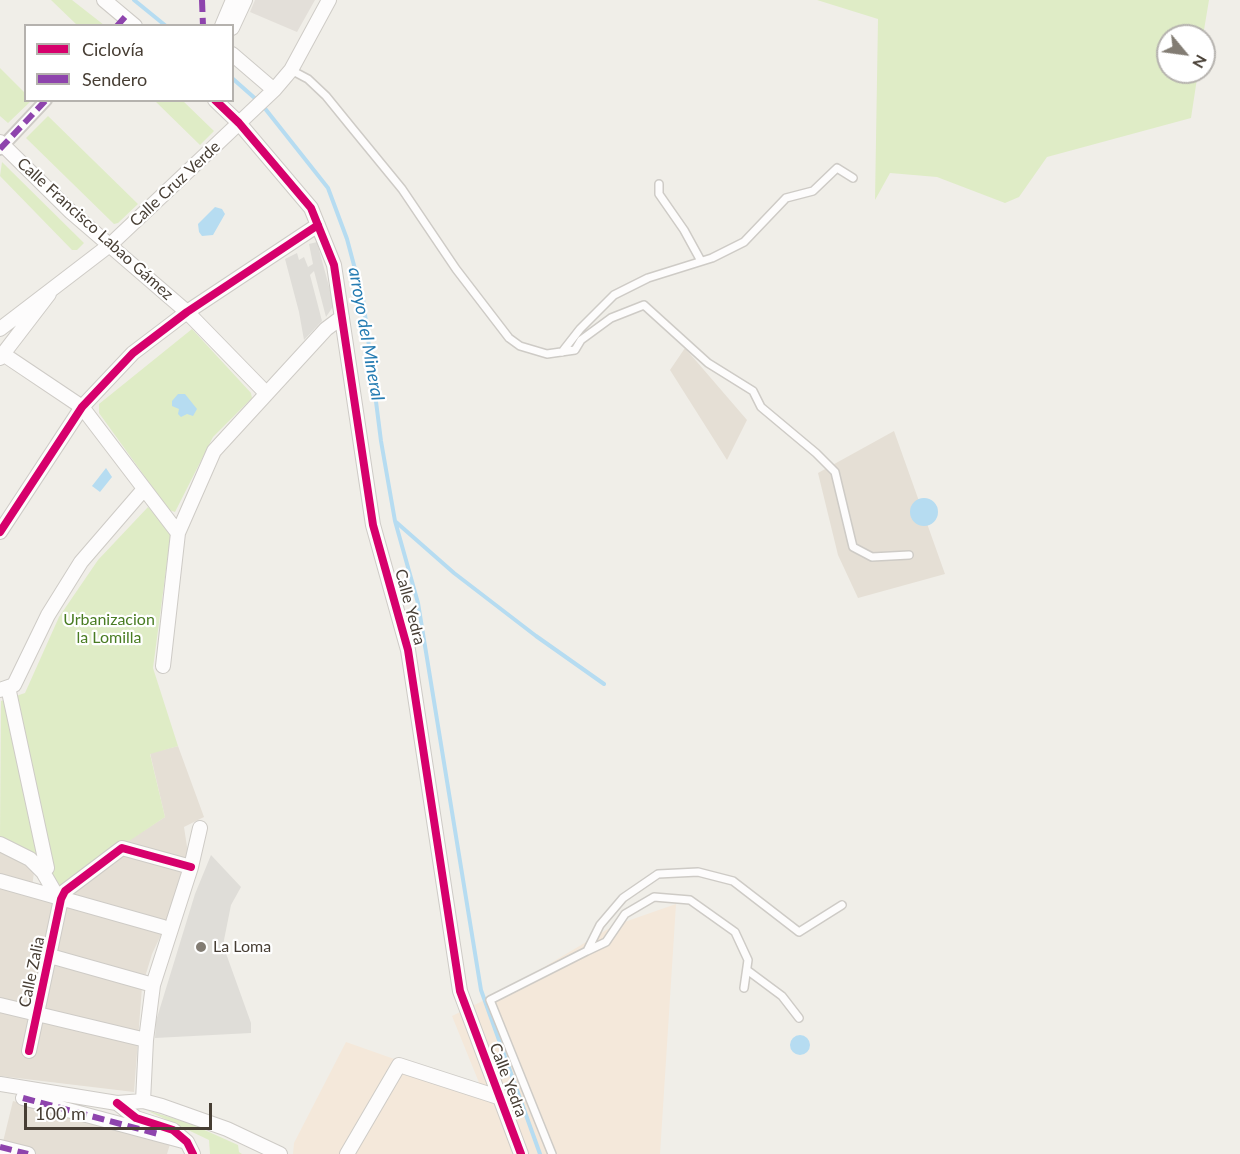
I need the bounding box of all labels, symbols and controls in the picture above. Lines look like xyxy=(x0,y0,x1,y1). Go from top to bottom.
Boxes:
legend xyxy=(24,24,234,102)
north arrow xyxy=(1156,24,1216,84)
text: Ciclovía xyxy=(82,38,144,60)
text: N xyxy=(1189,52,1212,72)
text: Sendero xyxy=(82,68,147,90)
street label: Calle Cruz Verde xyxy=(126,137,224,231)
street label: Calle Francisco Labao Gámez xyxy=(13,154,177,304)
water label: arroyo del Mineral xyxy=(344,266,388,402)
street label: Calle Yedra xyxy=(391,567,429,647)
park label: Urbanizacion la Lomilla xyxy=(63,610,155,648)
street label: Calle Zalia xyxy=(15,935,49,1009)
place label: La Loma xyxy=(213,937,271,957)
marker: La Loma xyxy=(194,940,208,954)
street label: Calle Yedra xyxy=(485,1040,531,1120)
scale bar xyxy=(27,1091,214,1129)
text: 100 m xyxy=(35,1102,86,1124)

